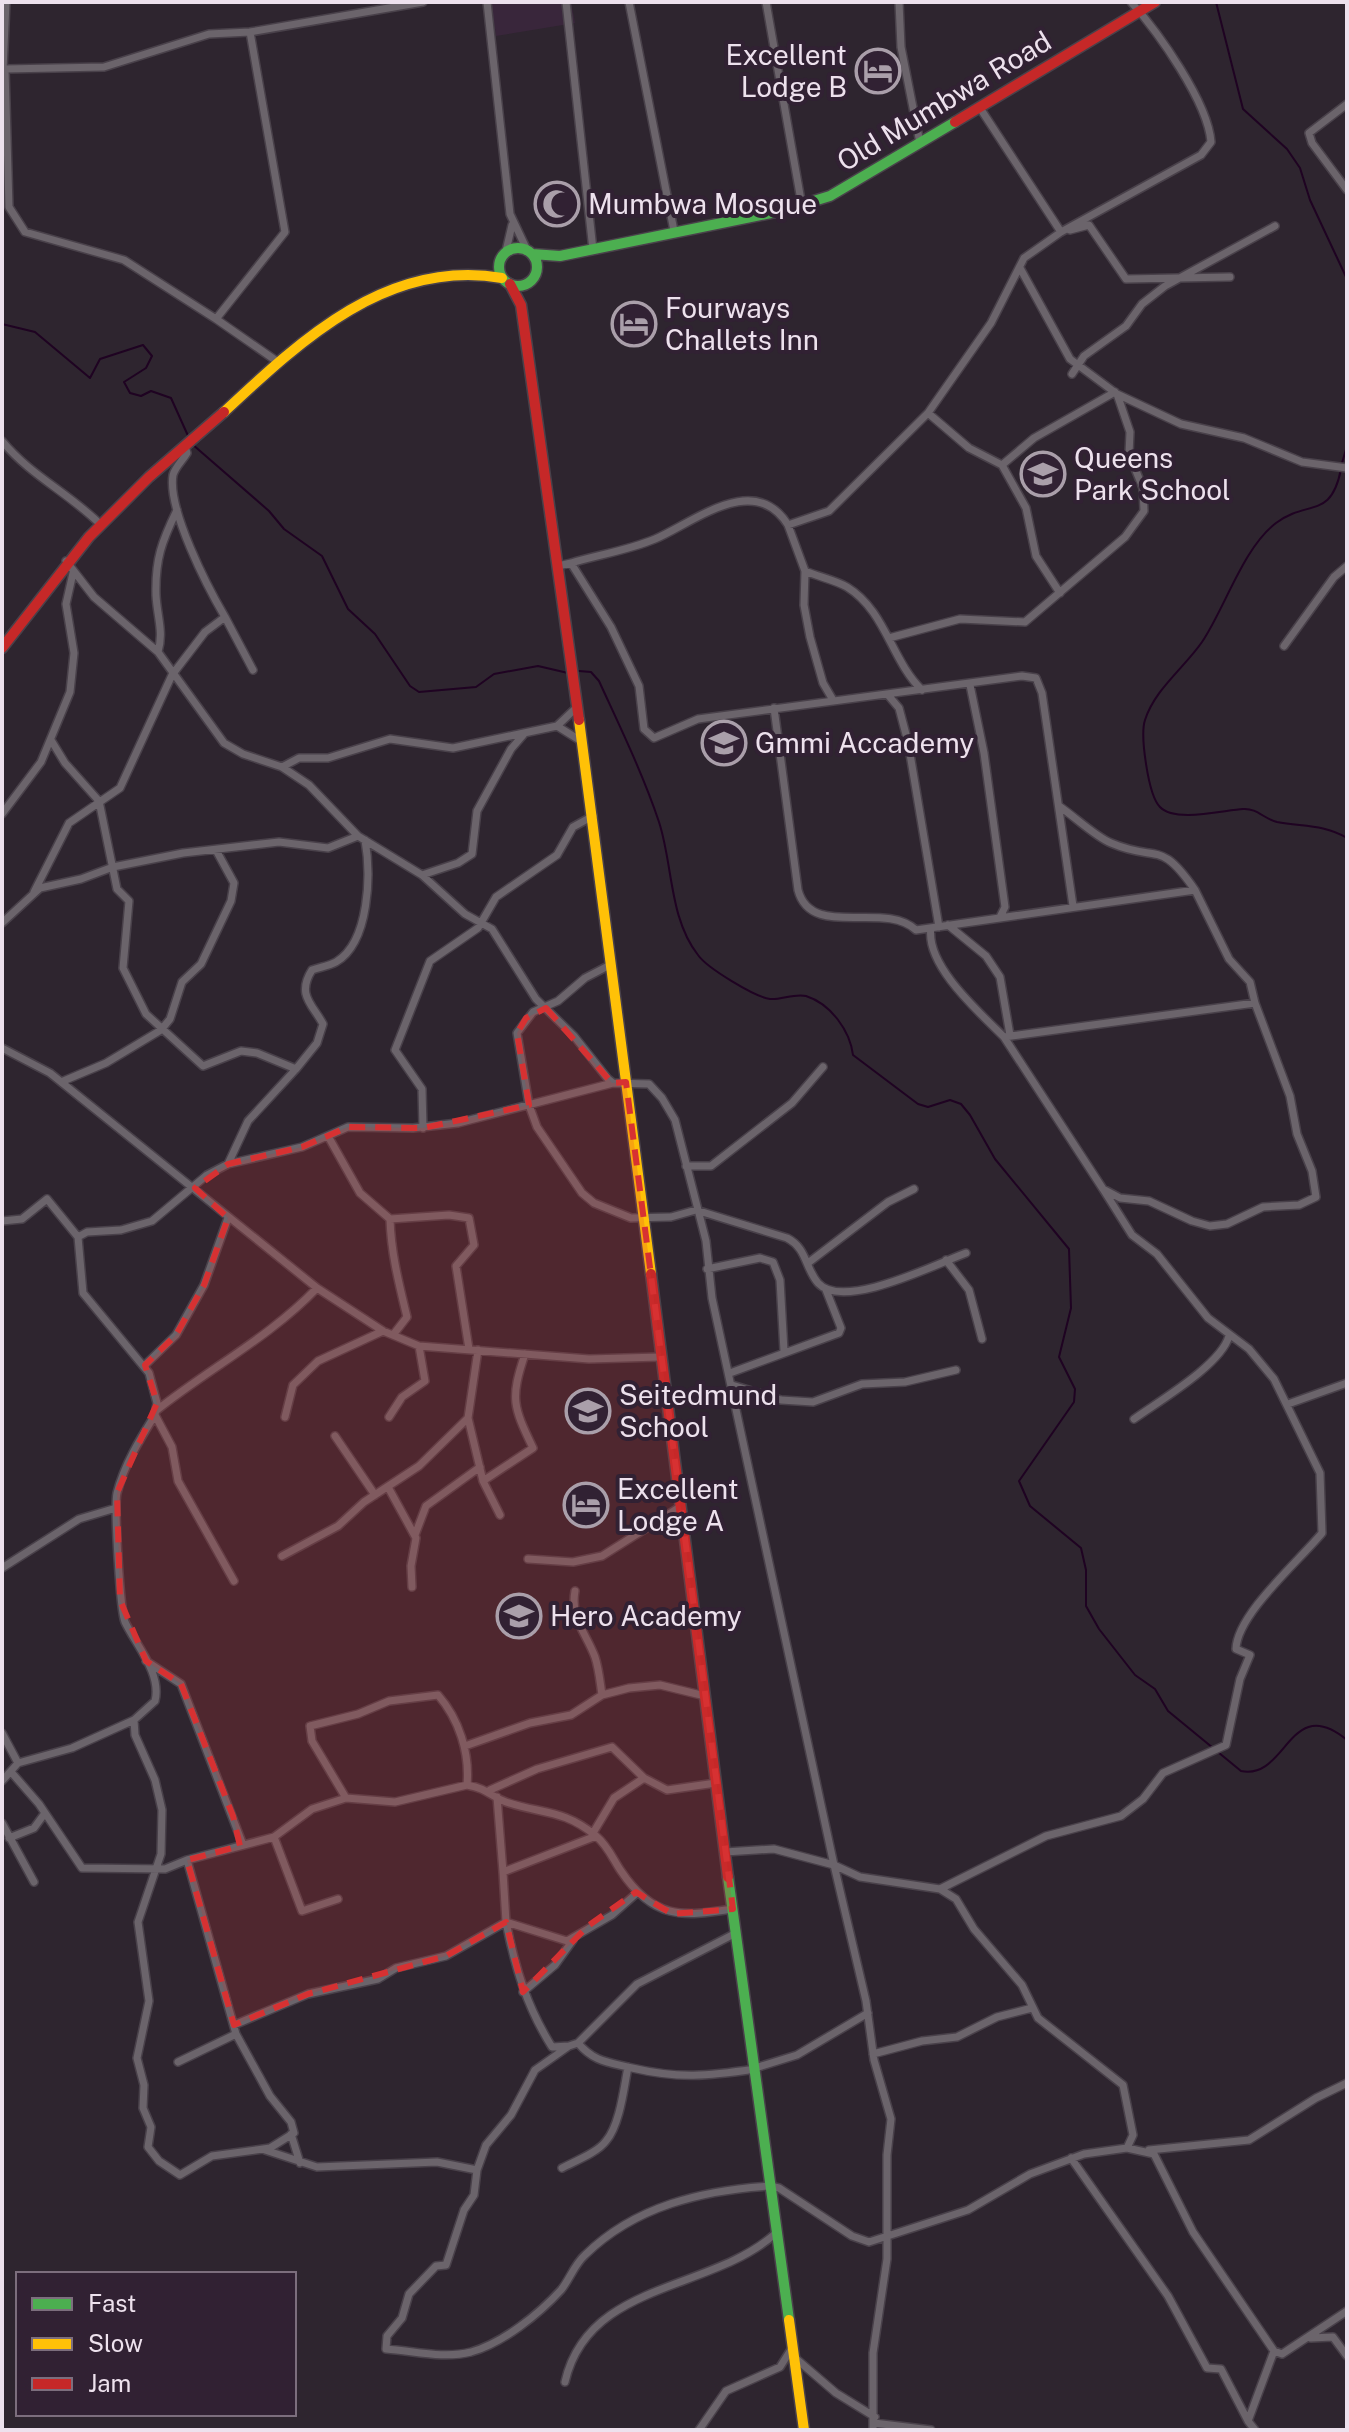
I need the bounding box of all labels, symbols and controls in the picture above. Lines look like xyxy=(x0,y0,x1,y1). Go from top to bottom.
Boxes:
street label: Old Mumbwa Road xyxy=(831,24,1057,177)
place label: Excellent Lodge B xyxy=(725,38,847,103)
hotel icon: Excellent Lodge B xyxy=(854,47,902,95)
mosque icon: Mumbwa Mosque xyxy=(533,180,581,228)
place label: Mumbwa Mosque xyxy=(588,187,817,220)
place label: Fourways Challets Inn xyxy=(665,291,819,356)
hotel icon: Fourways Challets Inn xyxy=(610,300,658,348)
place label: Queens Park School xyxy=(1074,441,1231,506)
school or university icon: Queens Park School xyxy=(1019,450,1067,498)
school or university icon: Gmmi Accademy xyxy=(700,719,748,767)
place label: Gmmi Accademy xyxy=(755,726,974,759)
place label: Seitedmund School xyxy=(619,1378,777,1443)
school or university icon: Seitedmund School xyxy=(564,1387,612,1435)
place label: Excellent Lodge A xyxy=(617,1472,739,1537)
hotel icon: Excellent Lodge A xyxy=(562,1481,610,1529)
school or university icon: Hero Academy xyxy=(495,1592,543,1640)
place label: Hero Academy xyxy=(550,1599,742,1632)
legend xyxy=(16,2272,296,2416)
text: Fast xyxy=(88,2289,136,2317)
text: Slow xyxy=(88,2329,143,2357)
text: Jam xyxy=(88,2369,131,2397)

